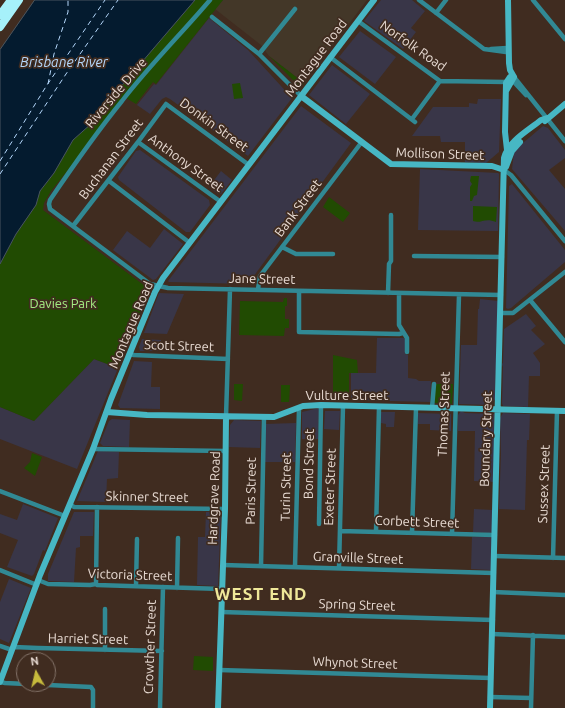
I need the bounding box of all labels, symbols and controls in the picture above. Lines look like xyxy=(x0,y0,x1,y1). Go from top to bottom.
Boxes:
street label: Montague Road xyxy=(282,16,350,100)
street label: Norfolk Road xyxy=(377,17,449,75)
water label: Brisbane River xyxy=(20,54,108,70)
street label: Riverside Drive xyxy=(82,55,150,131)
street label: Donkin Street xyxy=(177,95,251,155)
street label: Buchanan Street xyxy=(76,116,146,202)
street label: Anthony Street xyxy=(145,131,227,195)
street label: Mollison Street xyxy=(395,145,485,163)
street label: Bank Street xyxy=(271,176,325,240)
street label: Jane Street xyxy=(228,271,296,287)
street label: Montague Road xyxy=(106,279,156,371)
park label: Davies Park xyxy=(30,296,96,312)
street label: Scott Street xyxy=(144,337,214,355)
street label: Thomas Street xyxy=(435,371,453,457)
street label: Vulture Street xyxy=(306,388,388,404)
street label: Boundary Street xyxy=(477,391,495,487)
street label: Bond Street xyxy=(301,429,317,499)
street label: Sussex Street xyxy=(535,444,553,524)
street label: Exeter Street xyxy=(321,448,339,526)
street label: Hardgrave Road xyxy=(205,451,223,545)
street label: Turin Street xyxy=(278,452,294,522)
street label: Paris Street xyxy=(243,457,259,525)
street label: Skinner Street xyxy=(105,488,189,506)
street label: Corbett Street xyxy=(374,513,460,531)
street label: Granville Street xyxy=(313,549,403,567)
street label: Victoria Street xyxy=(87,566,173,584)
district label: WEST END xyxy=(215,584,307,604)
street label: Spring Street xyxy=(318,596,396,614)
street label: Crowther Street xyxy=(141,600,159,694)
street label: Harriet Street xyxy=(48,631,128,647)
north arrow xyxy=(16,652,56,692)
street label: Whynot Street xyxy=(312,654,398,672)
text: N xyxy=(30,655,39,668)

